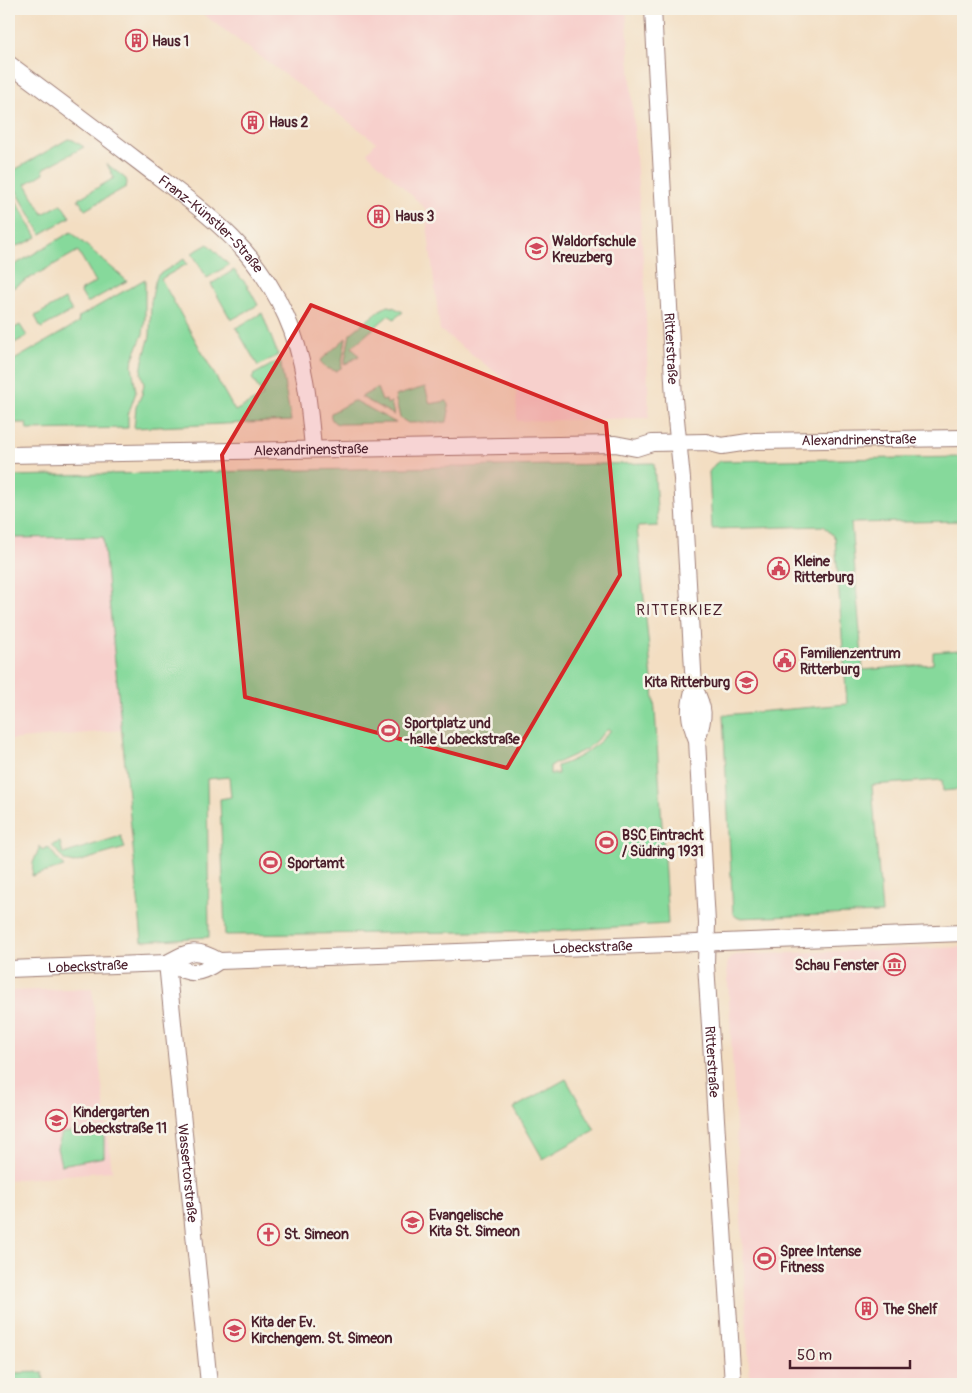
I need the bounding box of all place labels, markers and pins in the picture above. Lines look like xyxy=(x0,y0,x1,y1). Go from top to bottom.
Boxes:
building icon: Haus 1 xyxy=(124,29,148,53)
place label: Haus 1 xyxy=(152,33,189,50)
building icon: Haus 2 xyxy=(241,110,265,134)
place label: Haus 2 xyxy=(269,114,308,131)
building icon: Haus 3 xyxy=(367,204,391,228)
place label: Haus 3 xyxy=(395,208,434,225)
place label: Waldorfschule Kreuzberg xyxy=(552,233,637,266)
school or university icon: Waldorfschule Kreuzberg xyxy=(524,237,548,261)
place label: Kleine Ritterburg xyxy=(794,553,854,586)
public building icon: Kleine Ritterburg xyxy=(766,557,790,581)
place label: Familienzentrum Ritterburg xyxy=(800,645,901,678)
public building icon: Familienzentrum Ritterburg xyxy=(772,649,796,673)
school or university icon: Kita Ritterburg xyxy=(734,670,758,694)
place label: Kita Ritterburg xyxy=(644,674,730,691)
place label: Sportplatz und -halle Lobeckstraße xyxy=(404,715,521,748)
sports icon: Sportplatz und -halle Lobeckstraße xyxy=(376,719,400,743)
place label: BSC Eintracht / Südring 1931 xyxy=(622,827,704,860)
sports icon: BSC Eintracht / Südring 1931 xyxy=(594,831,618,855)
sports icon: Sportamt xyxy=(259,851,283,875)
place label: Sportamt xyxy=(287,855,345,872)
museum icon: Schau Fenster xyxy=(883,953,907,977)
place label: Schau Fenster xyxy=(795,957,880,974)
place label: Kindergarten Lobeckstraße 11 xyxy=(73,1104,167,1137)
school or university icon: Kindergarten Lobeckstraße 11 xyxy=(45,1108,69,1132)
place label: Evangelische Kita St. Simeon xyxy=(429,1207,520,1240)
school or university icon: Evangelische Kita St. Simeon xyxy=(401,1211,425,1235)
church icon: St. Simeon xyxy=(256,1222,280,1246)
place label: St. Simeon xyxy=(284,1226,349,1243)
place label: Spree Intense Fitness xyxy=(780,1243,862,1276)
sports icon: Spree Intense Fitness xyxy=(752,1247,776,1271)
building icon: The Shelf xyxy=(855,1297,879,1321)
place label: The Shelf xyxy=(882,1301,938,1318)
place label: Kita der Ev. Kirchengem. St. Simeon xyxy=(251,1314,392,1347)
school or university icon: Kita der Ev. Kirchengem. St. Simeon xyxy=(223,1318,247,1342)

